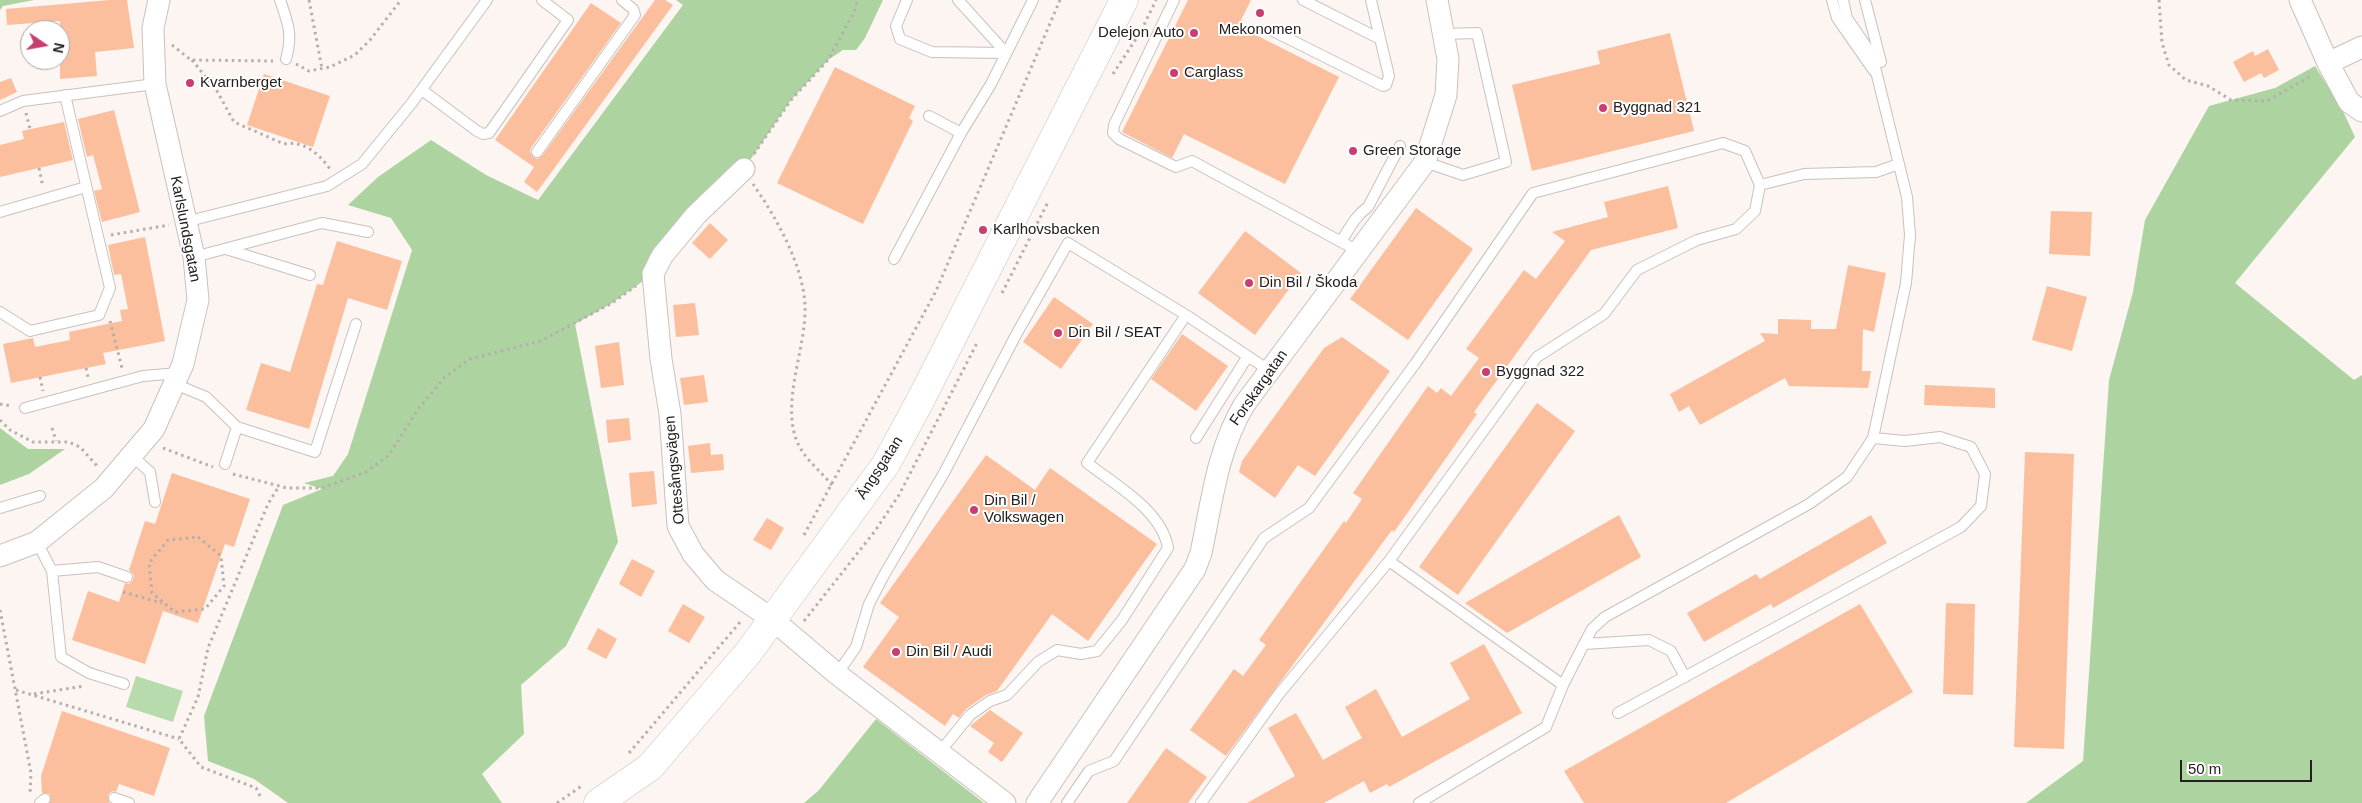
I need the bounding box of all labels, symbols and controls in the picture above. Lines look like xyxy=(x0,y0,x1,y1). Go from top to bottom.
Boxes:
marker: Mekonomen xyxy=(1254,7,1266,19)
north arrow xyxy=(20,20,70,70)
place label: Mekonomen xyxy=(1219,21,1301,39)
place label: Delejon Auto xyxy=(1098,24,1184,42)
marker: Delejon Auto xyxy=(1188,27,1200,39)
text: N xyxy=(50,41,68,55)
place label: Carglass xyxy=(1184,64,1243,82)
marker: Carglass xyxy=(1168,67,1180,79)
place label: Kvarnberget xyxy=(200,74,282,92)
marker: Kvarnberget xyxy=(184,77,196,89)
place label: Byggnad 321 xyxy=(1613,99,1701,117)
marker: Byggnad 321 xyxy=(1597,102,1609,114)
place label: Green Storage xyxy=(1363,142,1461,160)
marker: Green Storage xyxy=(1347,145,1359,157)
street label: Karlslundsgatan xyxy=(166,174,204,284)
place label: Karlhovsbacken xyxy=(993,221,1100,239)
marker: Karlhovsbacken xyxy=(977,224,989,236)
place label: Din Bil / Škoda xyxy=(1259,274,1357,292)
marker: Din Bil / Škoda xyxy=(1243,277,1255,289)
place label: Din Bil / SEAT xyxy=(1068,324,1162,342)
marker: Din Bil / SEAT xyxy=(1052,327,1064,339)
street label: Forskargatan xyxy=(1226,347,1292,429)
place label: Byggnad 322 xyxy=(1496,363,1584,381)
marker: Byggnad 322 xyxy=(1480,366,1492,378)
street label: Ottesångsvägen xyxy=(661,415,689,525)
street label: Ängsgatan xyxy=(853,433,907,503)
place label: Din Bil / Volkswagen xyxy=(984,492,1064,527)
marker: Din Bil / Volkswagen xyxy=(968,504,980,516)
place label: Din Bil / Audi xyxy=(906,643,992,661)
marker: Din Bil / Audi xyxy=(890,646,902,658)
scale bar xyxy=(2182,750,2314,782)
text: 50 m xyxy=(2188,760,2221,777)

